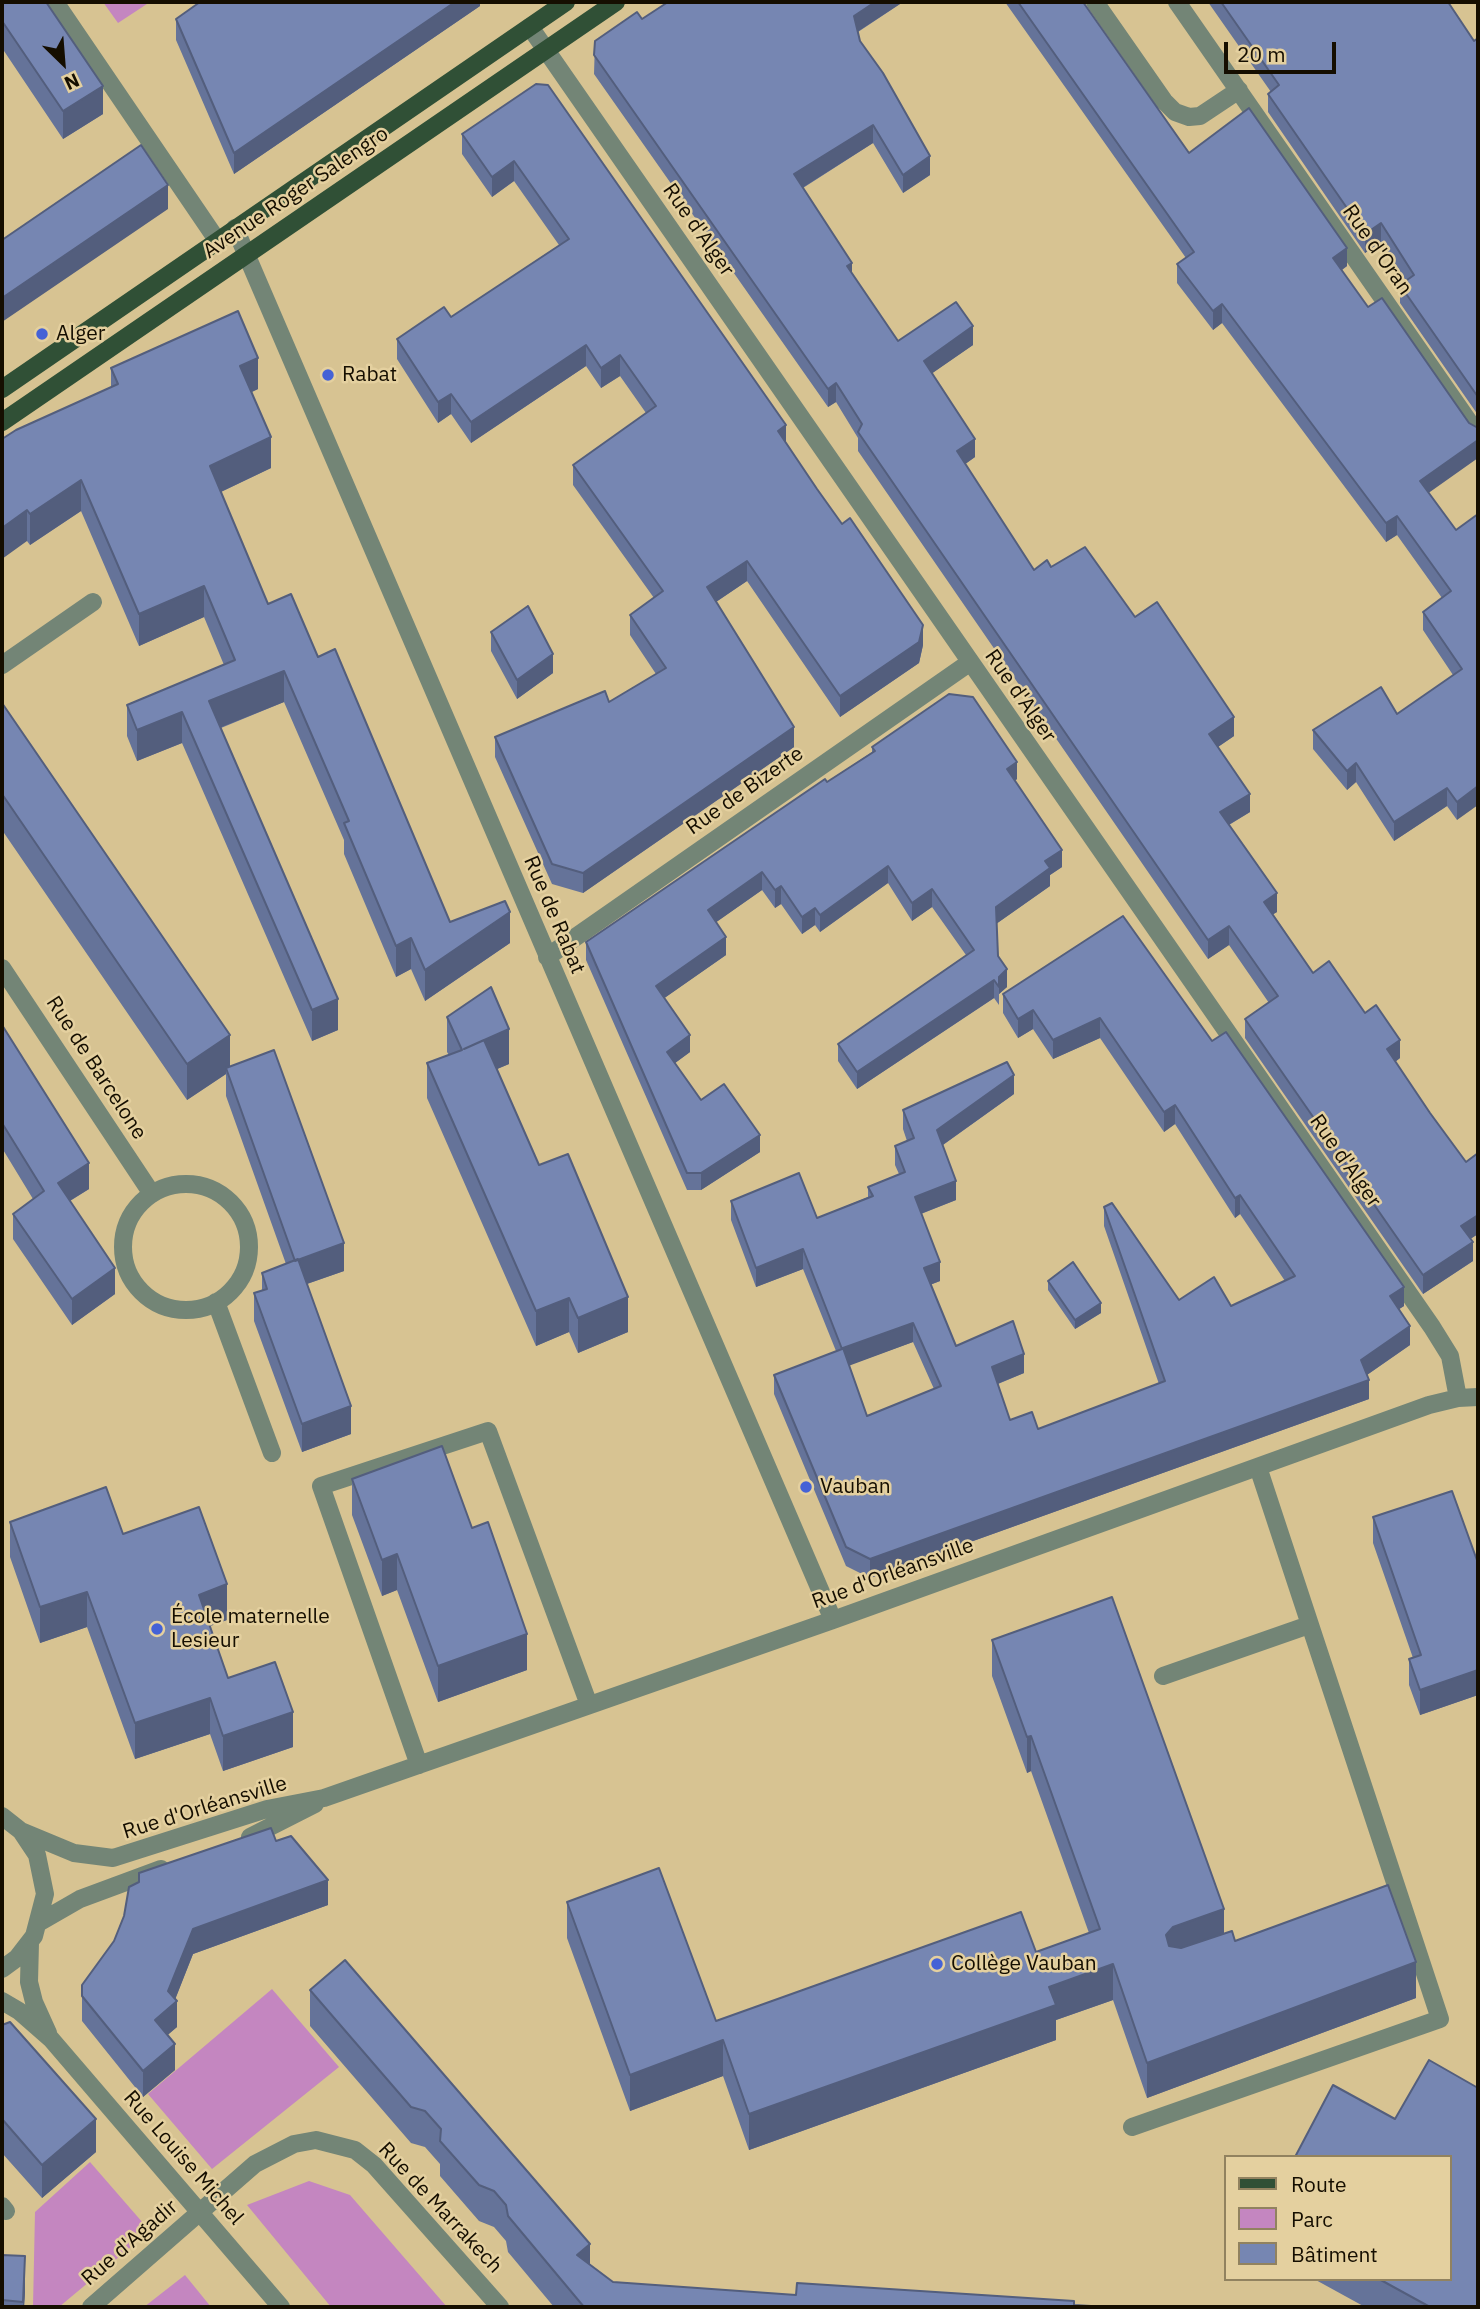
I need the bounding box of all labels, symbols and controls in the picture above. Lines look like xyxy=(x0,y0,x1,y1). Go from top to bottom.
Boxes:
north arrow xyxy=(28,28,98,98)
scale bar xyxy=(1228,28,1340,72)
text: 20 m xyxy=(1237,40,1286,68)
text: N xyxy=(61,68,83,96)
street label: Avenue Roger Salengro xyxy=(199,122,393,264)
street label: Rue d'Alger xyxy=(657,179,739,281)
street label: Rue d'Oran xyxy=(1337,200,1417,300)
place label: Alger xyxy=(56,321,105,347)
marker: Alger xyxy=(34,326,50,342)
place label: Rabat xyxy=(342,362,397,388)
marker: Rabat xyxy=(320,367,336,383)
street label: Rue d'Alger xyxy=(979,645,1061,747)
street label: Rue de Bizerte xyxy=(682,741,808,841)
street label: Rue de Rabat xyxy=(518,852,590,978)
street label: Rue de Barcelone xyxy=(40,992,152,1144)
street label: Rue d'Alger xyxy=(1304,1110,1386,1212)
place label: Vauban xyxy=(820,1474,891,1500)
marker: Vauban xyxy=(798,1479,814,1495)
street label: Rue d'Orléansville xyxy=(809,1533,977,1615)
place label: École maternelle Lesieur xyxy=(171,1604,330,1654)
marker: École maternelle Lesieur xyxy=(149,1621,165,1637)
street label: Rue d'Orléansville xyxy=(120,1771,290,1845)
place label: Collège Vauban xyxy=(951,1951,1097,1977)
marker: Collège Vauban xyxy=(929,1956,945,1972)
street label: Rue Louise Michel xyxy=(118,2086,248,2230)
street label: Rue de Marrakech xyxy=(373,2137,507,2279)
legend xyxy=(1224,2155,1452,2281)
text: Route xyxy=(1291,2170,1347,2198)
street label: Rue d'Agadir xyxy=(77,2194,183,2292)
text: Parc xyxy=(1291,2205,1333,2233)
text: Bâtiment xyxy=(1291,2240,1378,2268)

